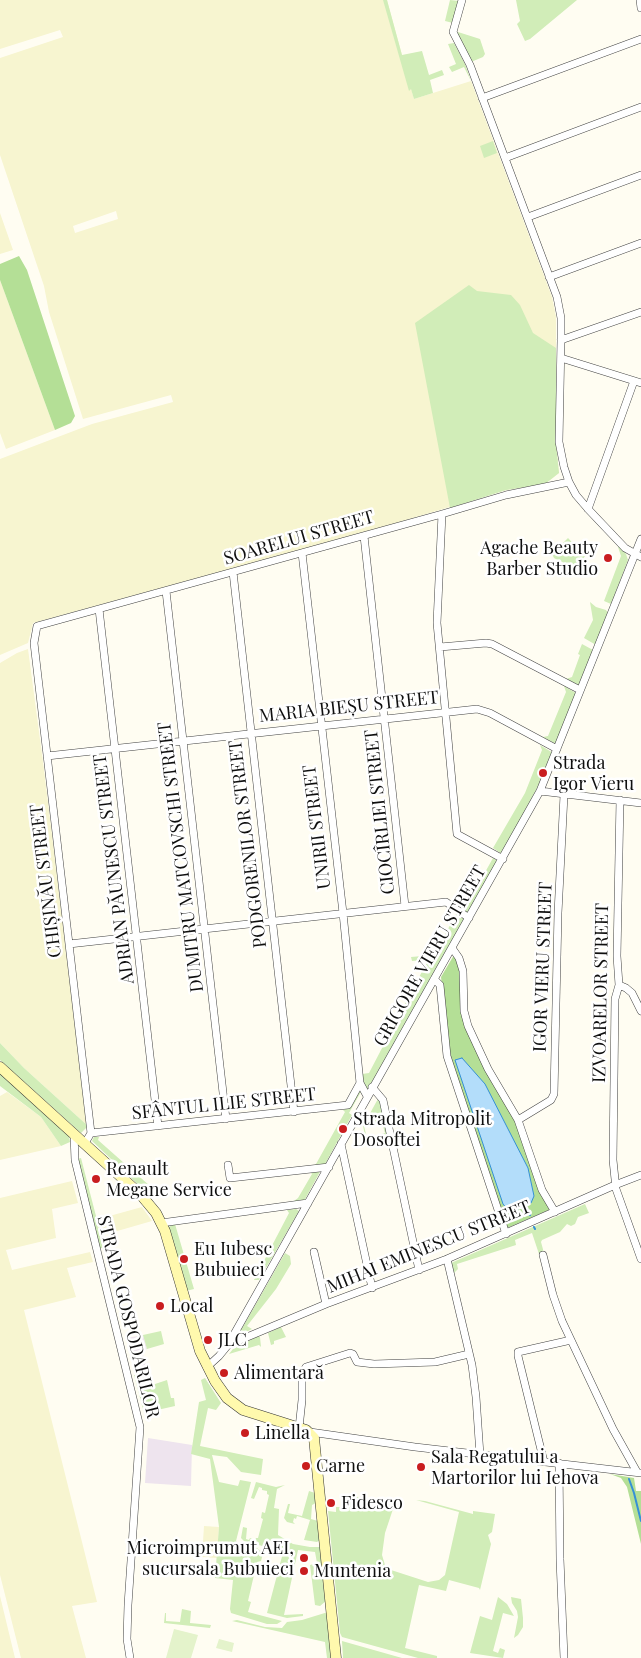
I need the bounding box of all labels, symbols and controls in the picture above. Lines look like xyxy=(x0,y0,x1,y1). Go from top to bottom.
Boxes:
street label: SOARELUI STREET xyxy=(221,506,377,570)
place label: Agache Beauty Barber Studio xyxy=(480,537,598,580)
marker: Agache Beauty Barber Studio xyxy=(602,552,614,564)
street label: MARIA BIEȘU STREET xyxy=(258,687,440,727)
street label: DUMITRU MATCOVSCHI STREET xyxy=(154,721,208,993)
street label: CIOCÎRLIEI STREET xyxy=(361,728,399,896)
street label: PODGORENILOR STREET xyxy=(225,739,271,949)
place label: Strada Igor Vieru xyxy=(553,752,634,794)
street label: ADRIAN PĂUNESCU STREET xyxy=(89,753,139,985)
street label: UNIRII STREET xyxy=(299,764,335,890)
marker: Strada Igor Vieru xyxy=(537,767,549,779)
street label: CHIȘINĂU STREET xyxy=(26,803,66,959)
street label: GRIGORE VIERU STREET xyxy=(369,862,491,1050)
street label: IGOR VIERU STREET xyxy=(529,882,557,1052)
street label: IZVOARELOR STREET xyxy=(589,903,613,1083)
street label: SFÂNTUL ILIE STREET xyxy=(131,1084,317,1124)
place label: Strada Mitropolit Dosoftei xyxy=(353,1108,492,1150)
marker: Strada Mitropolit Dosoftei xyxy=(337,1123,349,1135)
place label: Renault Megane Service xyxy=(106,1158,232,1200)
marker: Renault Megane Service xyxy=(90,1173,102,1185)
street label: MIHAI EMINESCU STREET xyxy=(324,1196,534,1298)
street label: STRADA GOSPODARILOR xyxy=(92,1213,164,1421)
place label: Eu Iubesc Bubuieci xyxy=(194,1238,272,1280)
marker: Eu Iubesc Bubuieci xyxy=(178,1253,190,1265)
place label: Local xyxy=(170,1295,213,1317)
marker: Local xyxy=(154,1300,166,1312)
place label: JLC xyxy=(218,1329,247,1351)
marker: JLC xyxy=(202,1334,214,1346)
place label: Alimentară xyxy=(234,1362,324,1384)
marker: Alimentară xyxy=(218,1367,230,1379)
place label: Linella xyxy=(255,1422,310,1444)
marker: Linella xyxy=(239,1427,251,1439)
place label: Sala Regatului a Martorilor lui Iehova xyxy=(431,1446,599,1488)
place label: Carne xyxy=(316,1455,365,1477)
marker: Carne xyxy=(300,1460,312,1472)
marker: Sala Regatului a Martorilor lui Iehova xyxy=(415,1461,427,1473)
place label: Fidesco xyxy=(341,1492,403,1514)
marker: Fidesco xyxy=(325,1497,337,1509)
place label: Microimprumut AEI, sucursala Bubuieci xyxy=(127,1537,294,1580)
marker: Microimprumut AEI, sucursala Bubuieci xyxy=(298,1552,310,1564)
place label: Muntenia xyxy=(314,1560,391,1582)
marker: Muntenia xyxy=(298,1565,310,1577)

